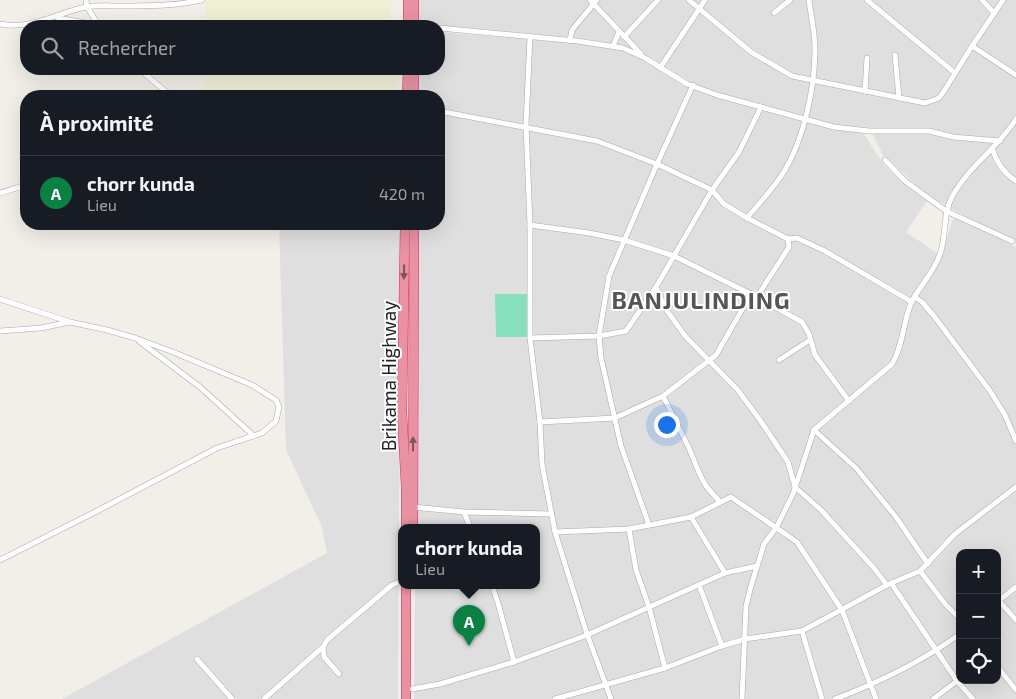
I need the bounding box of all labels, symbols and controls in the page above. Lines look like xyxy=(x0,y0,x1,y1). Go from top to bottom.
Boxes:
search box xyxy=(20,20,445,75)
icon: search xyxy=(38,34,66,62)
text: Rechercher xyxy=(78,36,176,59)
text: À proximité xyxy=(40,110,154,135)
text: chorr kunda xyxy=(87,172,195,195)
text: A xyxy=(51,184,61,203)
text: 420 m xyxy=(379,184,425,203)
text: Lieu xyxy=(87,195,117,214)
one-way arrow xyxy=(400,265,408,281)
district label: BANJULINDING xyxy=(611,285,791,314)
street label: Brikama Highway xyxy=(377,301,400,451)
your location xyxy=(654,412,680,438)
one-way arrow xyxy=(409,435,417,451)
popup xyxy=(398,524,540,589)
text: chorr kunda xyxy=(415,536,523,559)
map controls xyxy=(956,549,1001,684)
button: + xyxy=(956,549,1001,594)
text: Lieu xyxy=(415,559,445,578)
button: − xyxy=(956,594,1001,639)
pin: A xyxy=(453,605,485,646)
button: locate xyxy=(956,639,1001,684)

